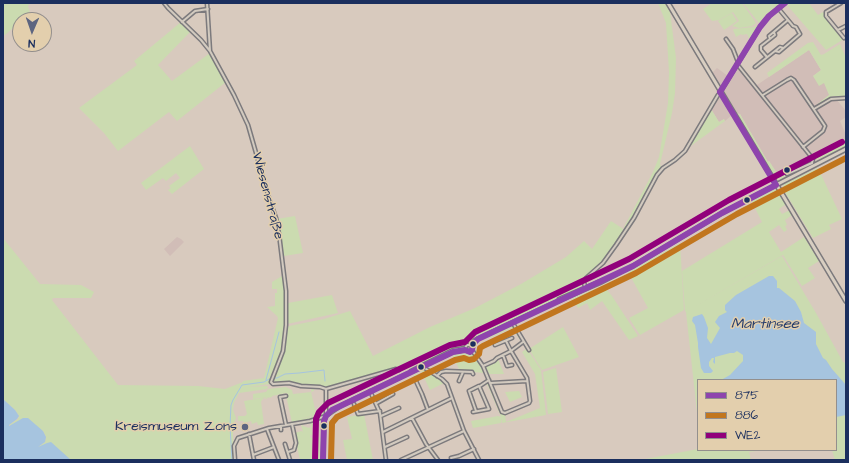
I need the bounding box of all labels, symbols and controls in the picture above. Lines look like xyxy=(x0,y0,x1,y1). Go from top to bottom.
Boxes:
north arrow xyxy=(12,12,52,52)
text: N xyxy=(28,36,35,51)
street label: Wiesenstraße xyxy=(247,151,287,241)
unlabelled marker xyxy=(782,165,792,175)
unlabelled marker xyxy=(742,195,752,205)
water label: Martinsee xyxy=(731,316,799,334)
unlabelled marker xyxy=(468,339,478,349)
unlabelled marker xyxy=(416,362,426,372)
legend xyxy=(697,379,837,451)
text: 875 xyxy=(735,387,759,404)
text: 886 xyxy=(735,407,758,424)
place label: Kreismuseum Zons xyxy=(115,419,237,435)
unlabelled marker xyxy=(319,421,329,431)
marker: Kreismuseum Zons xyxy=(240,422,250,432)
text: WE2 xyxy=(735,427,760,444)

